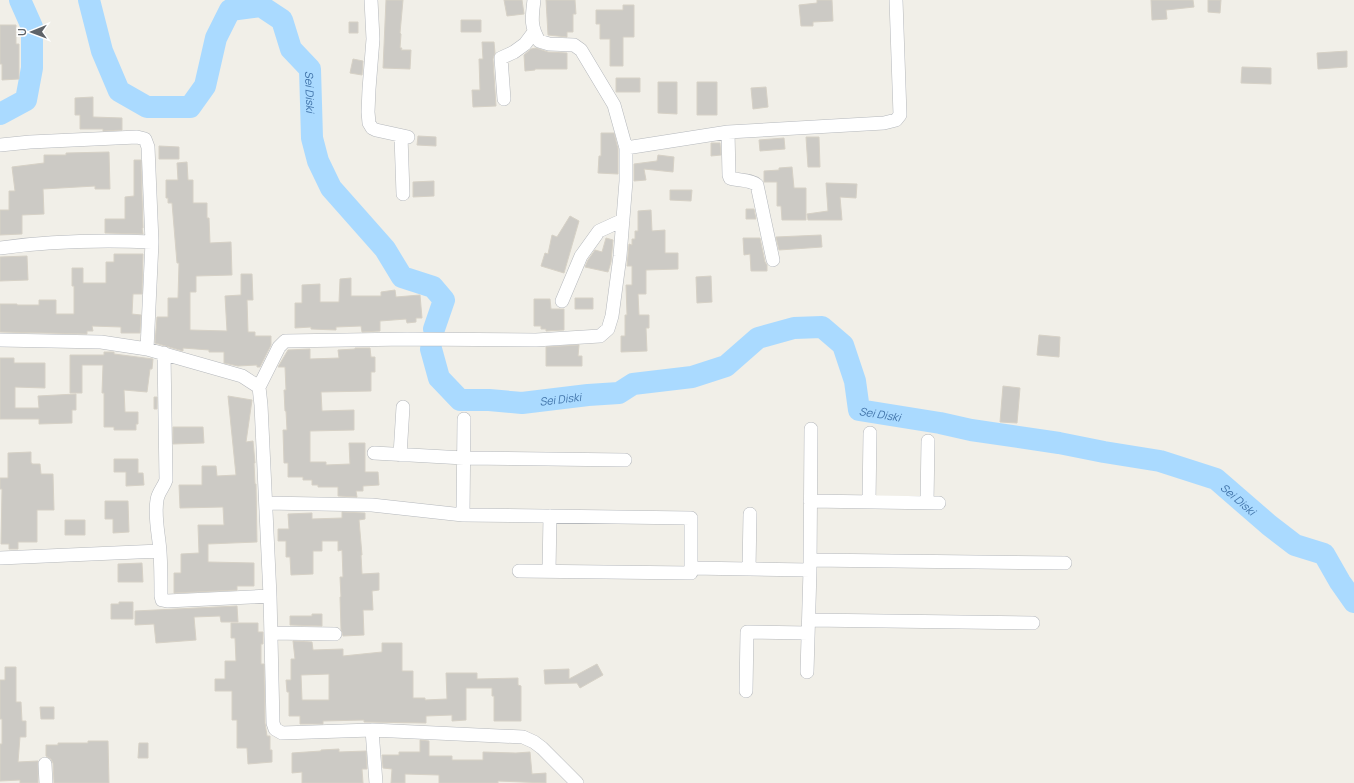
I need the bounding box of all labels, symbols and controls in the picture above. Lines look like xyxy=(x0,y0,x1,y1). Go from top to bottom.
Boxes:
north arrow xyxy=(12,12,52,52)
text: U xyxy=(14,28,29,36)
water label: Sei Diski xyxy=(303,71,319,114)
water label: Sei Diski xyxy=(538,388,583,408)
water label: Sei Diski xyxy=(858,403,903,424)
water label: Sei Diski xyxy=(1218,479,1260,519)

